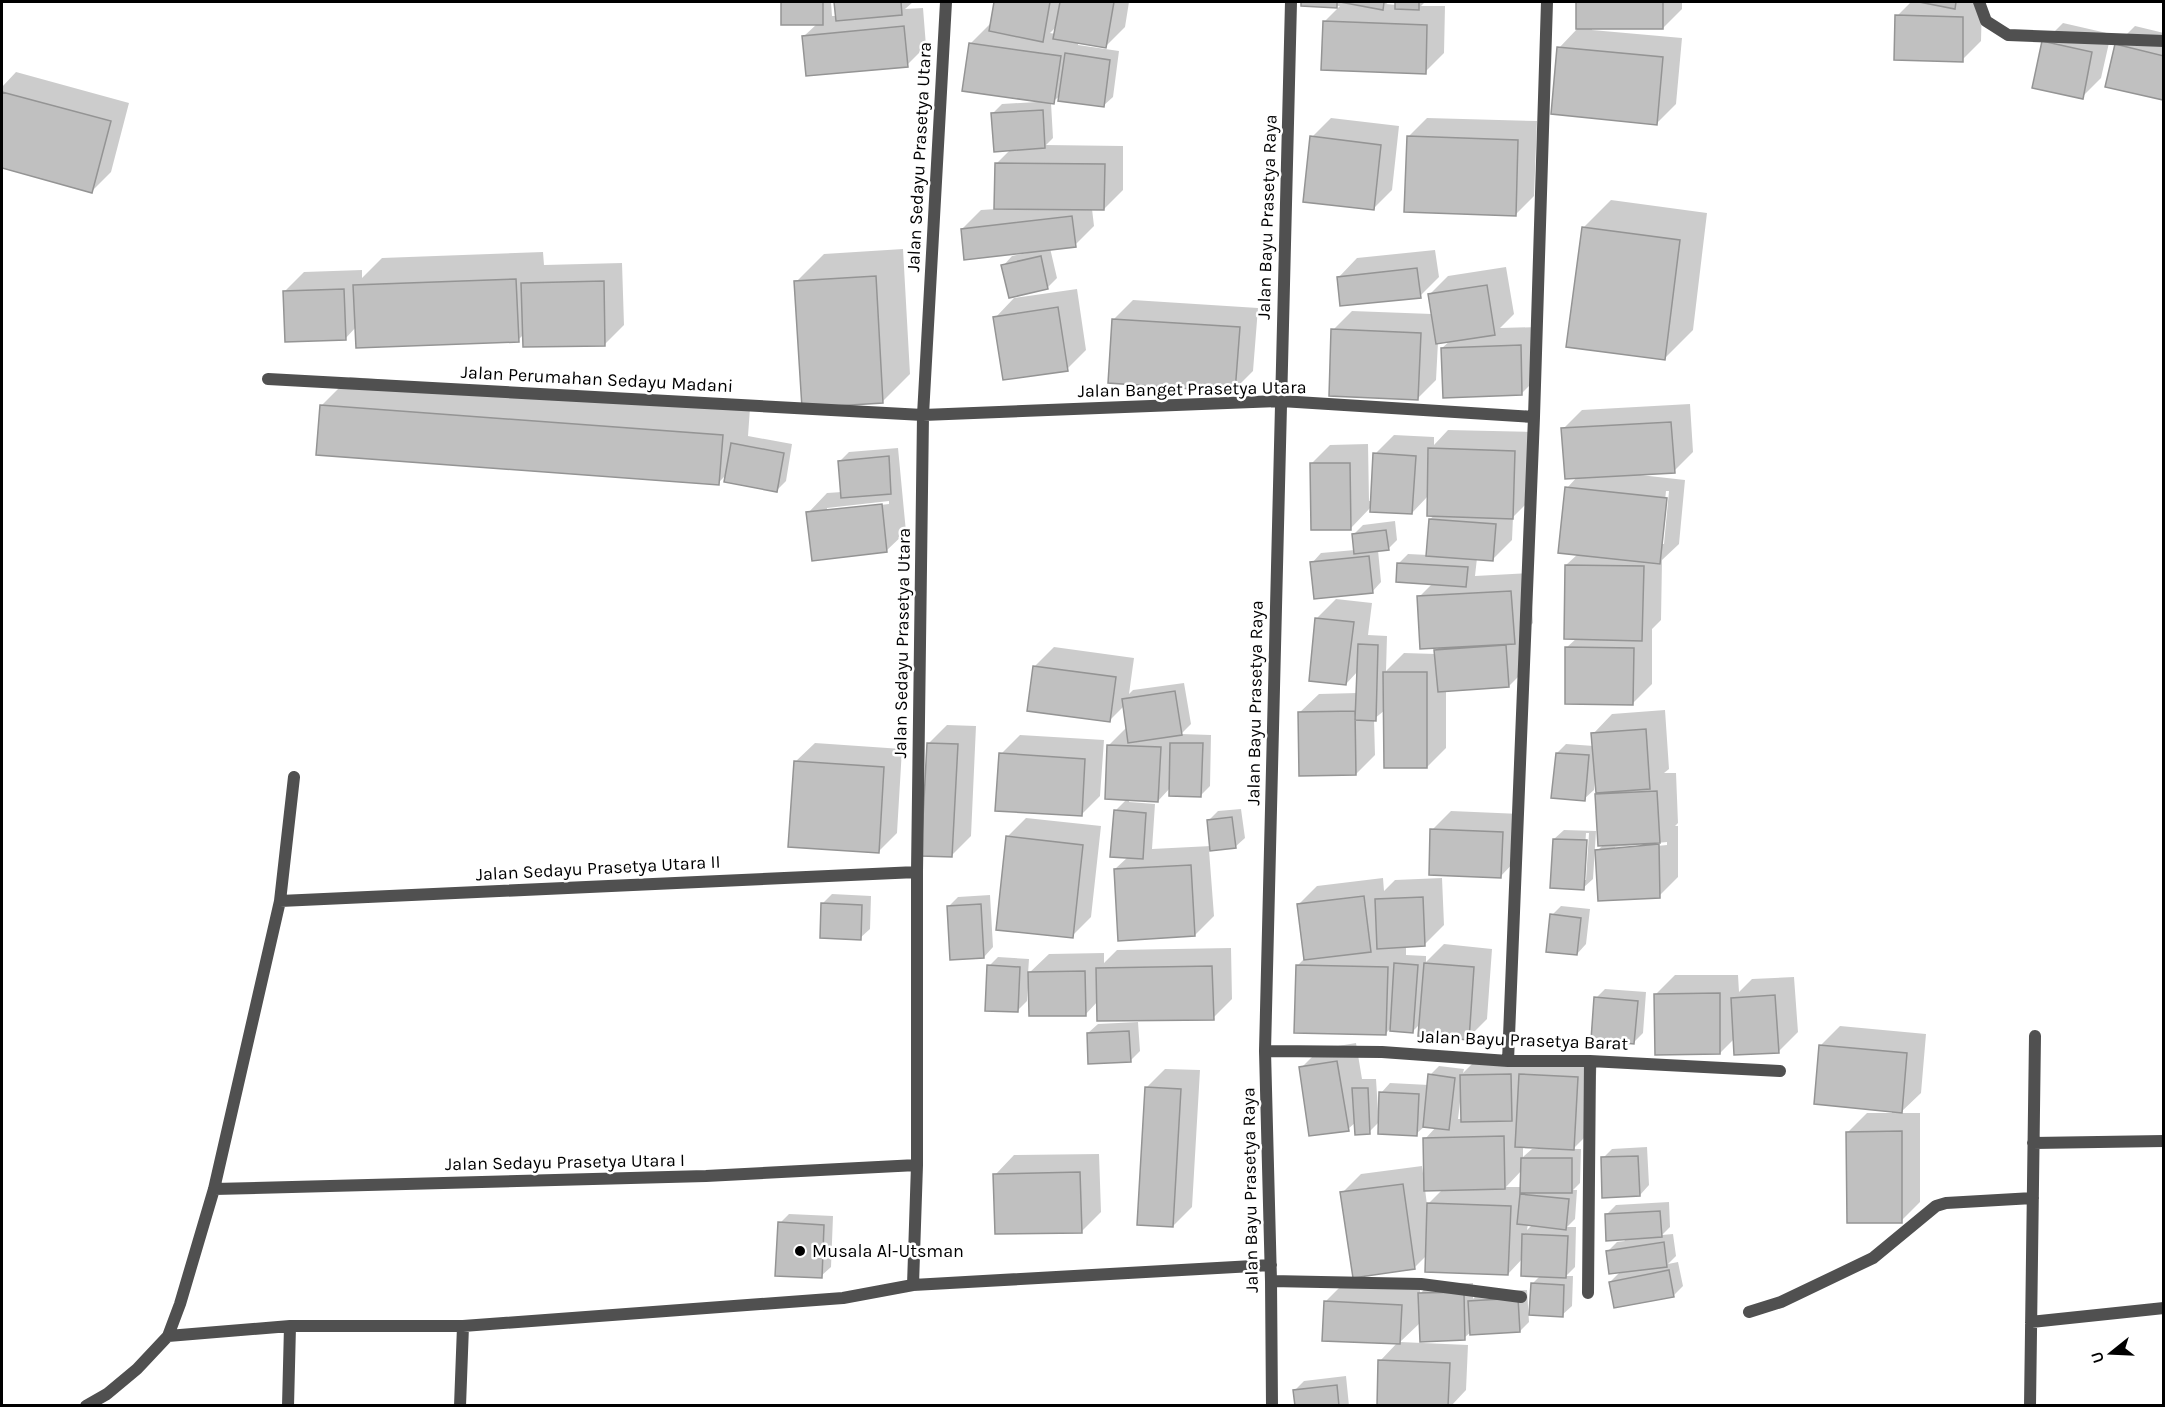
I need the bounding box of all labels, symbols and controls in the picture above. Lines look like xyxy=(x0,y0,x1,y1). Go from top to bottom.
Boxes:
street label: Jalan Sedayu Prasetya Utara xyxy=(902,41,936,273)
street label: Jalan Bayu Prasetya Raya xyxy=(1252,114,1282,320)
street label: Jalan Perumahan Sedayu Madani xyxy=(460,361,734,397)
street label: Jalan Banget Prasetya Utara xyxy=(1077,376,1307,402)
street label: Jalan Sedayu Prasetya Utara xyxy=(889,527,915,759)
street label: Jalan Bayu Prasetya Raya xyxy=(1242,600,1268,806)
street label: Jalan Sedayu Prasetya Utara II xyxy=(475,851,721,885)
street label: Jalan Bayu Prasetya Barat xyxy=(1417,1025,1629,1055)
street label: Jalan Bayu Prasetya Raya xyxy=(1237,1087,1263,1293)
street label: Jalan Sedayu Prasetya Utara I xyxy=(445,1149,685,1175)
place label: Musala Al-Utsman xyxy=(812,1240,964,1262)
marker: Musala Al-Utsman xyxy=(793,1244,807,1258)
north arrow xyxy=(2081,1323,2141,1383)
text: U xyxy=(2086,1349,2108,1366)

